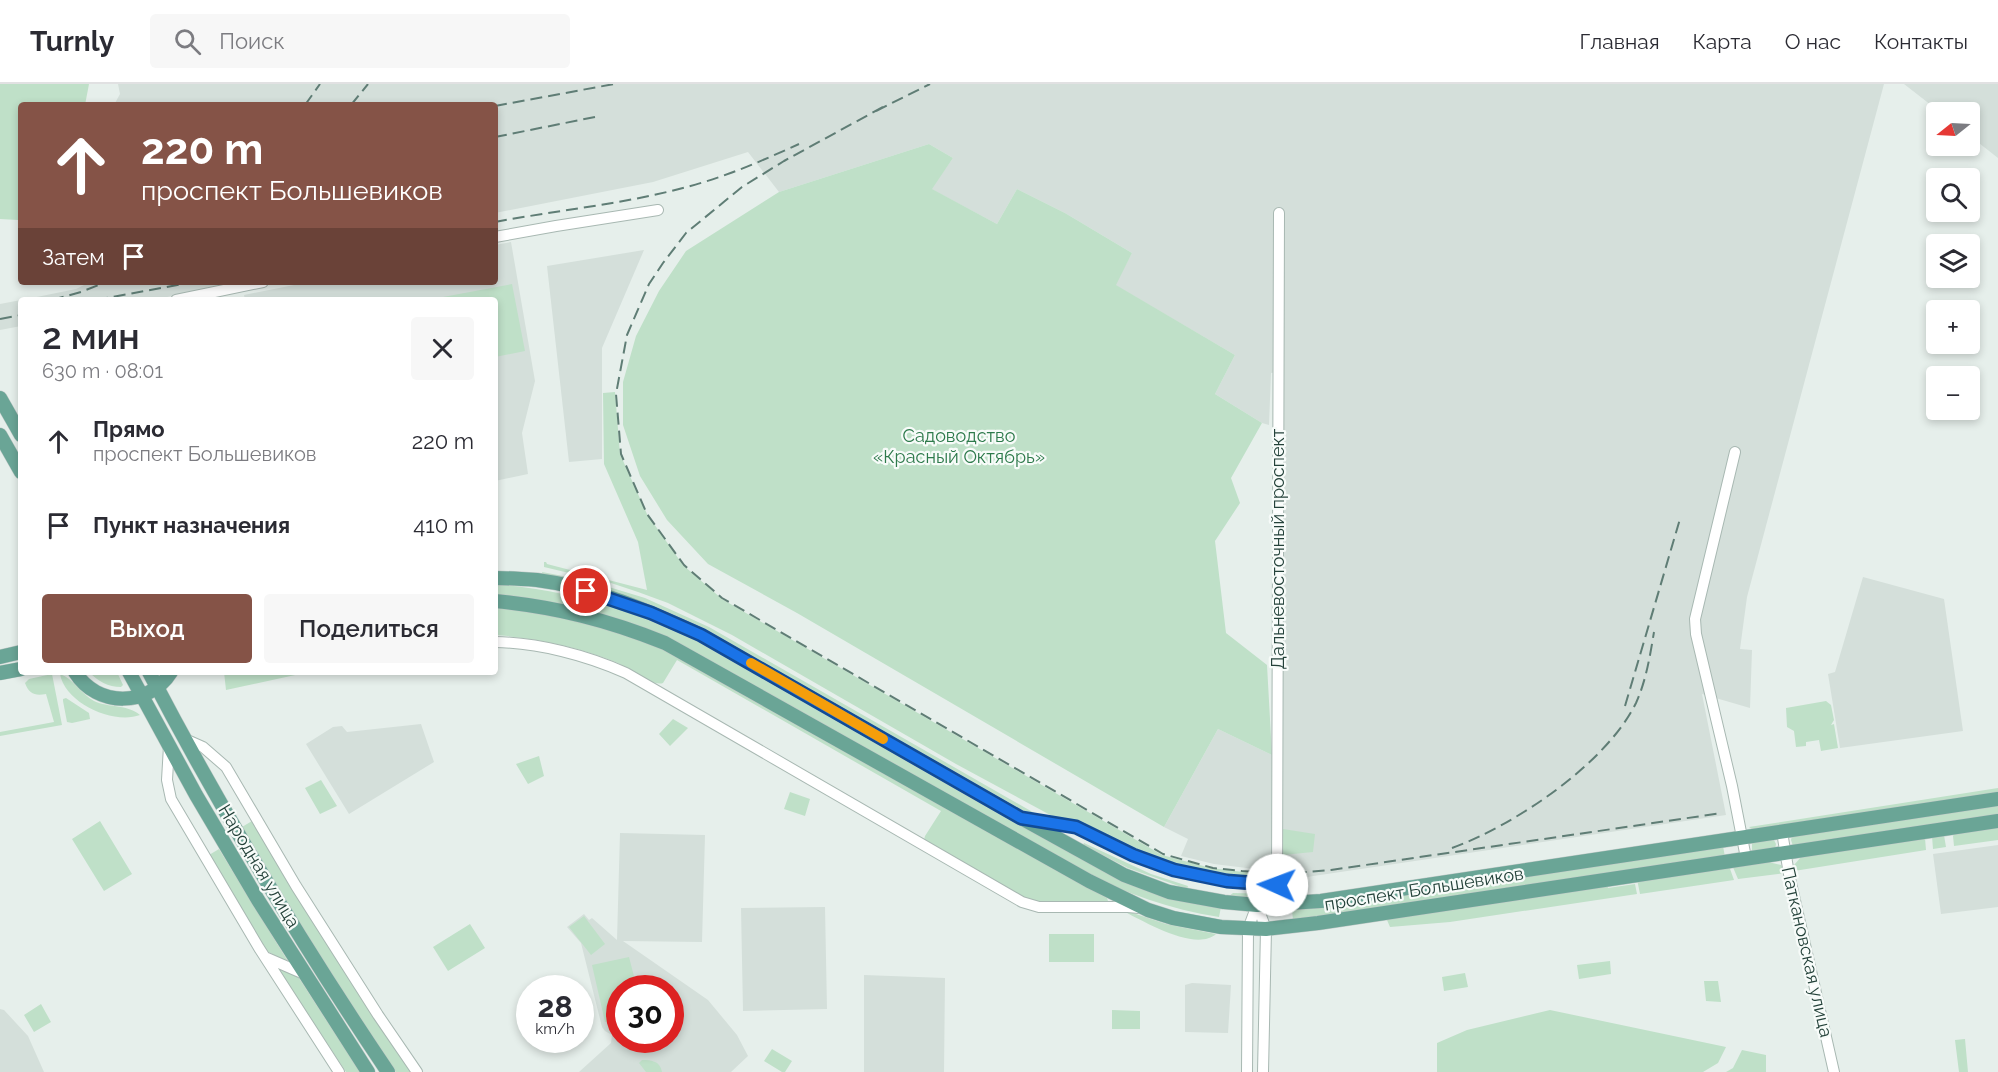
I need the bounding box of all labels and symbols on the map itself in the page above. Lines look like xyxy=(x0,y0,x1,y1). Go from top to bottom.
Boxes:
north arrow xyxy=(1926,102,1980,156)
park label: Садоводство «Красный Октябрь» xyxy=(873,425,1045,467)
street label: Дальневосточный проспект xyxy=(1267,428,1288,669)
pin xyxy=(560,565,611,616)
street label: Народная улица xyxy=(214,800,304,931)
position arrow xyxy=(1245,853,1309,917)
street label: проспект Большевиков xyxy=(1323,862,1525,915)
street label: Паткановская улица xyxy=(1778,865,1837,1039)
speed limit sign: 30 xyxy=(606,975,684,1053)

